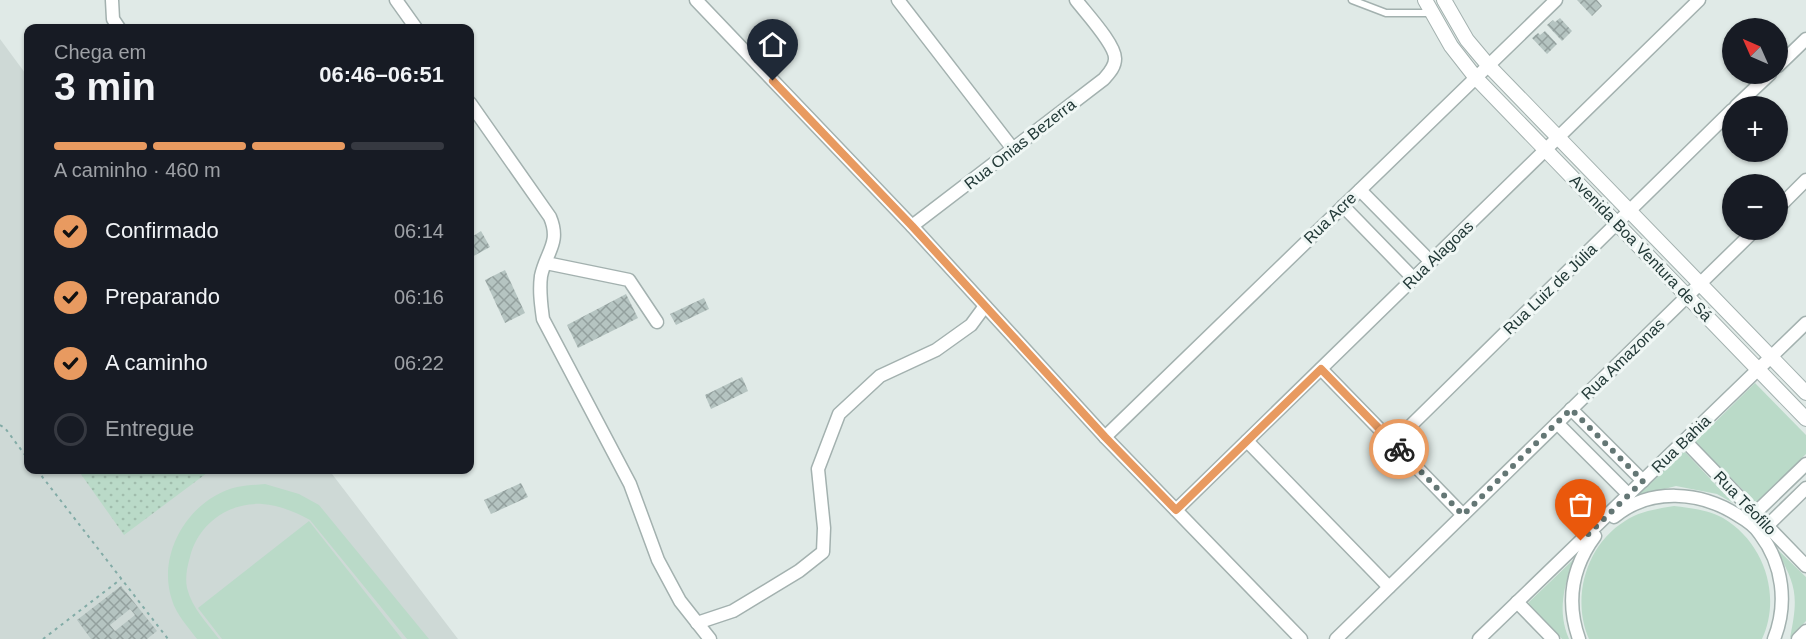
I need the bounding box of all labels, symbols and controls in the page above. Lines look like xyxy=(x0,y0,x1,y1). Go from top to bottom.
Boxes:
north arrow xyxy=(1722,18,1788,84)
map controls xyxy=(1722,18,1788,240)
pin xyxy=(747,19,798,81)
icon: home xyxy=(756,28,789,61)
text: Chega em xyxy=(54,41,146,63)
text: 06:46–06:51 xyxy=(319,62,444,87)
text: 3 min xyxy=(54,65,156,108)
street label: Rua Onias Bezerra xyxy=(961,95,1079,193)
button: + xyxy=(1722,96,1788,162)
text: A caminho · 460 m xyxy=(54,159,221,181)
street label: Avenida Boa Ventura de Sá xyxy=(1567,171,1715,325)
button: − xyxy=(1722,174,1788,240)
street label: Rua Acre xyxy=(1300,189,1360,247)
icon: check xyxy=(54,215,87,248)
street label: Rua Alagoas xyxy=(1399,217,1477,293)
text: Confirmado xyxy=(105,218,219,243)
text: 06:14 xyxy=(394,220,444,242)
street label: Rua Luiz de Júlia xyxy=(1500,240,1600,338)
icon: check xyxy=(54,281,87,314)
text: Preparando xyxy=(105,284,220,309)
text: 06:16 xyxy=(394,286,444,308)
street label: Rua Amazonas xyxy=(1578,315,1668,403)
icon: check xyxy=(54,347,87,380)
text: A caminho xyxy=(105,350,208,375)
text: 06:22 xyxy=(394,352,444,374)
street label: Rua Bahia xyxy=(1648,412,1714,476)
text: Entregue xyxy=(105,416,194,441)
courier xyxy=(1369,419,1429,479)
icon: bike xyxy=(1383,433,1416,466)
street label: Rua Téofilo xyxy=(1711,468,1780,538)
pin xyxy=(1555,479,1606,541)
icon: bag xyxy=(1564,488,1597,521)

